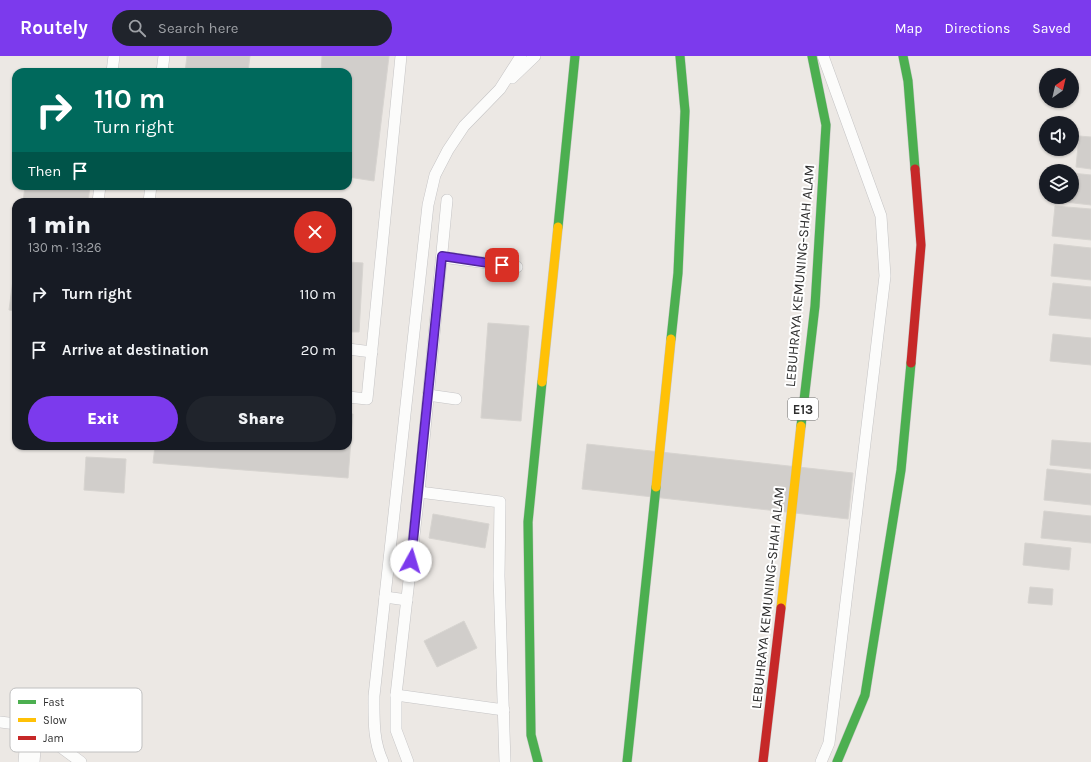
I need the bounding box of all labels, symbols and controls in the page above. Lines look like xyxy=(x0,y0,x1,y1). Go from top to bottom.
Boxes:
search box xyxy=(112,10,392,46)
text: Routely xyxy=(20,17,88,39)
icon: search xyxy=(126,17,148,39)
text: Search here xyxy=(158,19,239,37)
text: Map xyxy=(895,20,923,37)
text: Directions xyxy=(945,20,1010,37)
text: Saved xyxy=(1032,20,1071,37)
north arrow xyxy=(1039,68,1079,108)
map controls xyxy=(1039,68,1079,204)
text: 110 m xyxy=(94,82,165,115)
icon: right xyxy=(28,84,80,136)
text: Turn right xyxy=(94,116,174,138)
button: sound xyxy=(1039,116,1079,156)
icon: arrive xyxy=(69,160,91,182)
text: Then xyxy=(28,162,61,180)
street label: LEBUHRAYA KEMUNING-SHAH ALAM xyxy=(782,164,818,388)
button: layers xyxy=(1039,164,1079,204)
text: 1 min xyxy=(28,211,91,239)
button: close xyxy=(294,211,336,253)
text: 130 m · 13:26 xyxy=(28,240,101,255)
pin xyxy=(485,248,519,282)
icon: arrive xyxy=(491,254,513,276)
icon: right xyxy=(28,283,50,305)
text: Turn right xyxy=(62,285,132,303)
text: 110 m xyxy=(300,285,336,303)
icon: arrive xyxy=(28,339,50,361)
text: Arrive at destination xyxy=(62,341,209,359)
text: 20 m xyxy=(301,341,336,359)
button: Exit xyxy=(28,396,178,442)
button: Share xyxy=(186,396,336,442)
road number: E13 xyxy=(788,398,818,420)
street label: LEBUHRAYA KEMUNING-SHAH ALAM xyxy=(748,486,788,710)
position arrow xyxy=(390,540,432,582)
legend xyxy=(10,688,142,752)
text: Fast xyxy=(43,696,64,709)
text: Slow xyxy=(43,714,67,727)
text: Jam xyxy=(43,732,64,745)

